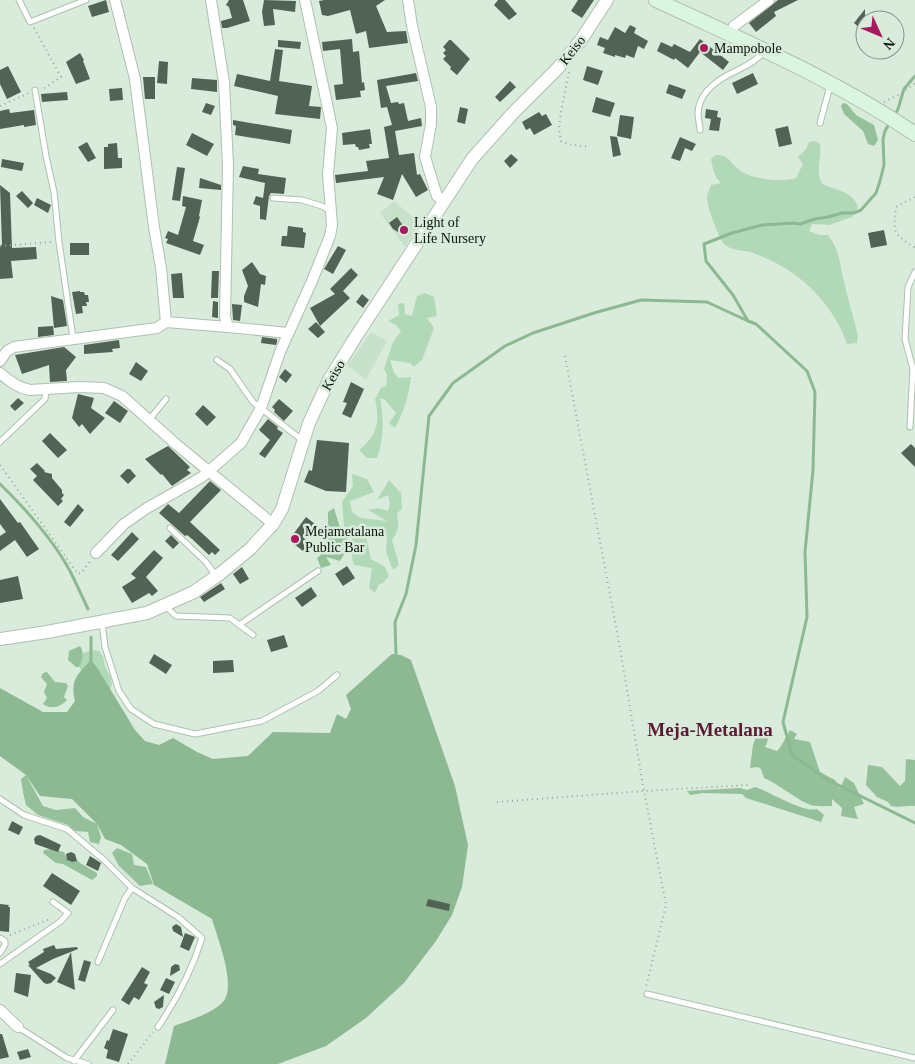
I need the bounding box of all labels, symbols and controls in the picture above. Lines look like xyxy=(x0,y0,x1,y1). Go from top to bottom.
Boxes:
north arrow xyxy=(855,10,905,60)
street label: Keiso xyxy=(556,33,588,68)
text: N xyxy=(880,35,898,53)
place label: Mampobole xyxy=(714,41,782,56)
marker: Mampobole xyxy=(698,42,710,54)
place label: Light of Life Nursery xyxy=(414,215,486,246)
marker: Light of Life Nursery xyxy=(398,224,410,236)
street label: Keiso xyxy=(319,357,348,393)
place label: Mejametalana Public Bar xyxy=(305,524,385,555)
marker: Mejametalana Public Bar xyxy=(289,533,301,545)
district label: Meja-Metalana xyxy=(647,719,773,740)

